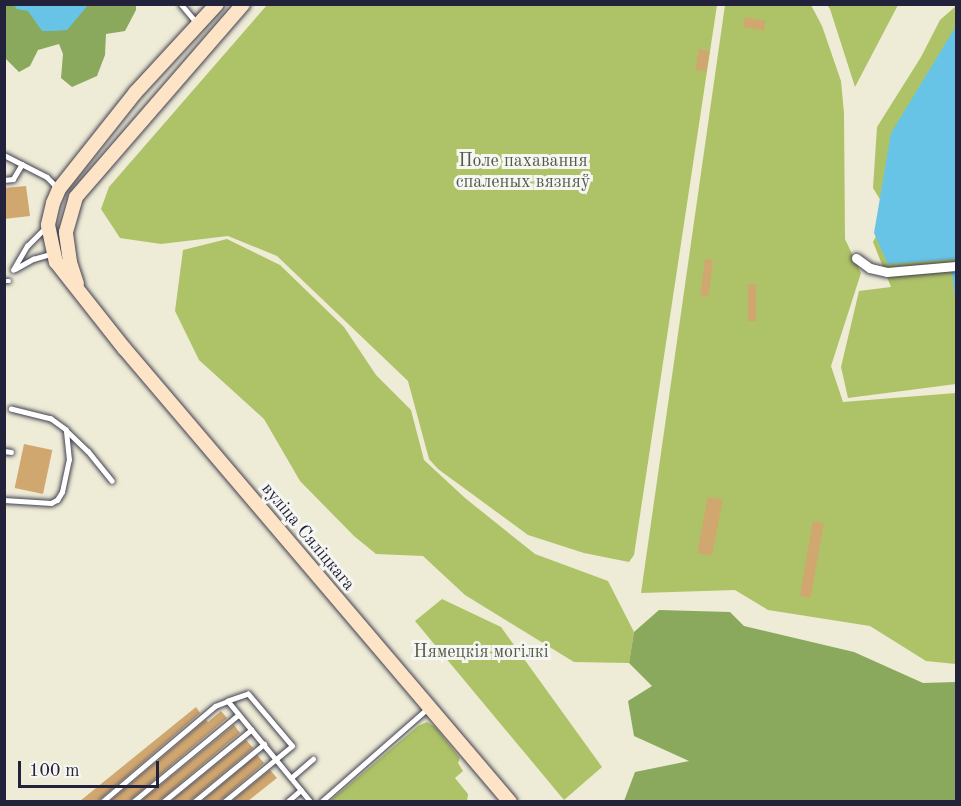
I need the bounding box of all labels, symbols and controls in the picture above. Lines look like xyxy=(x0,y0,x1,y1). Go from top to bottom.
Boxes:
park label: Поле пахавання спаленых вязняў xyxy=(456,151,590,194)
street label: вуліца Сяліцкага xyxy=(257,479,359,595)
park label: Нямецкія могілкі xyxy=(413,641,549,663)
scale bar xyxy=(21,749,162,787)
text: 100 m xyxy=(29,762,80,780)

